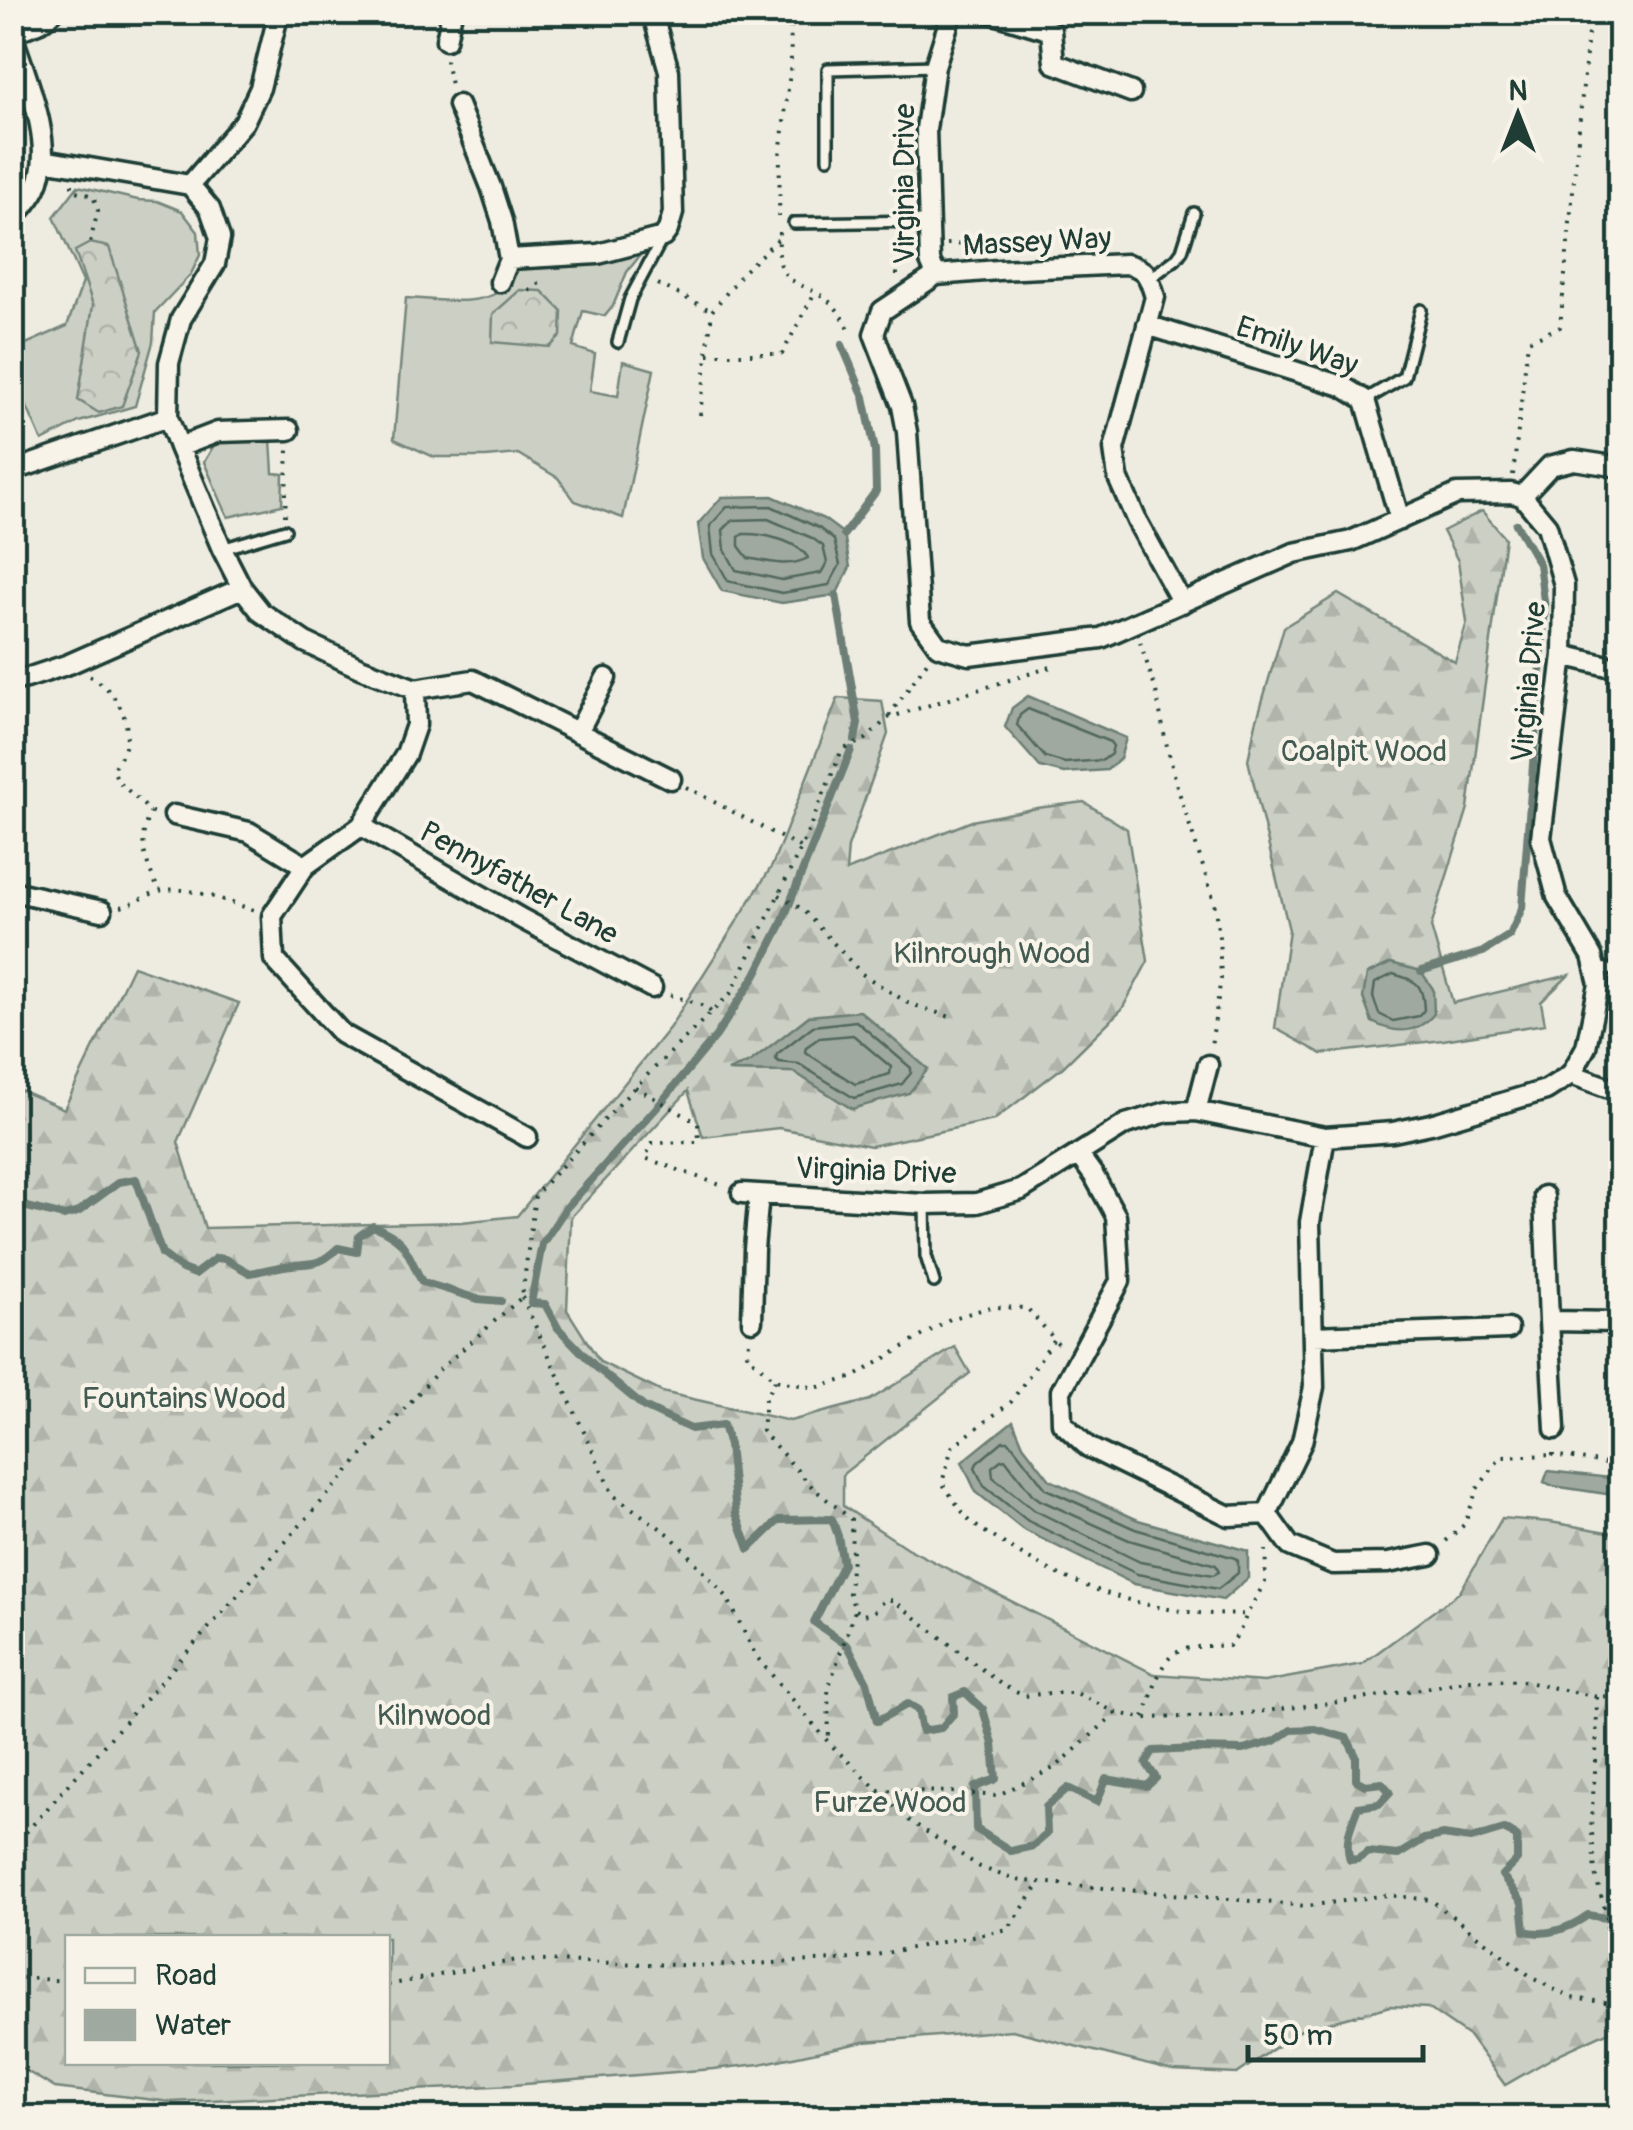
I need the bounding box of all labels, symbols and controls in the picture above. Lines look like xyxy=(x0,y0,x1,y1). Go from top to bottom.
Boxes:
north arrow xyxy=(1468,65,1568,165)
text: N xyxy=(1509,74,1527,109)
street label: Virginia Drive xyxy=(886,103,923,264)
street label: Massey Way xyxy=(962,220,1112,264)
street label: Emily Way xyxy=(1231,308,1363,384)
street label: Virginia Drive xyxy=(1504,600,1554,764)
park label: Coalpit Wood xyxy=(1281,733,1447,770)
street label: Pennyfather Lane xyxy=(413,813,625,953)
park label: Kilnrough Wood xyxy=(893,935,1091,972)
street label: Virginia Drive xyxy=(795,1150,957,1192)
park label: Fountains Wood xyxy=(82,1380,286,1417)
park label: Kilnwood xyxy=(377,1697,491,1734)
park label: Furze Wood xyxy=(813,1784,967,1821)
legend xyxy=(65,1935,390,2065)
text: Road xyxy=(155,1957,217,1994)
scale bar xyxy=(1248,2000,1423,2062)
text: Water xyxy=(155,2007,232,2044)
text: 50 m xyxy=(1263,2017,1333,2054)

